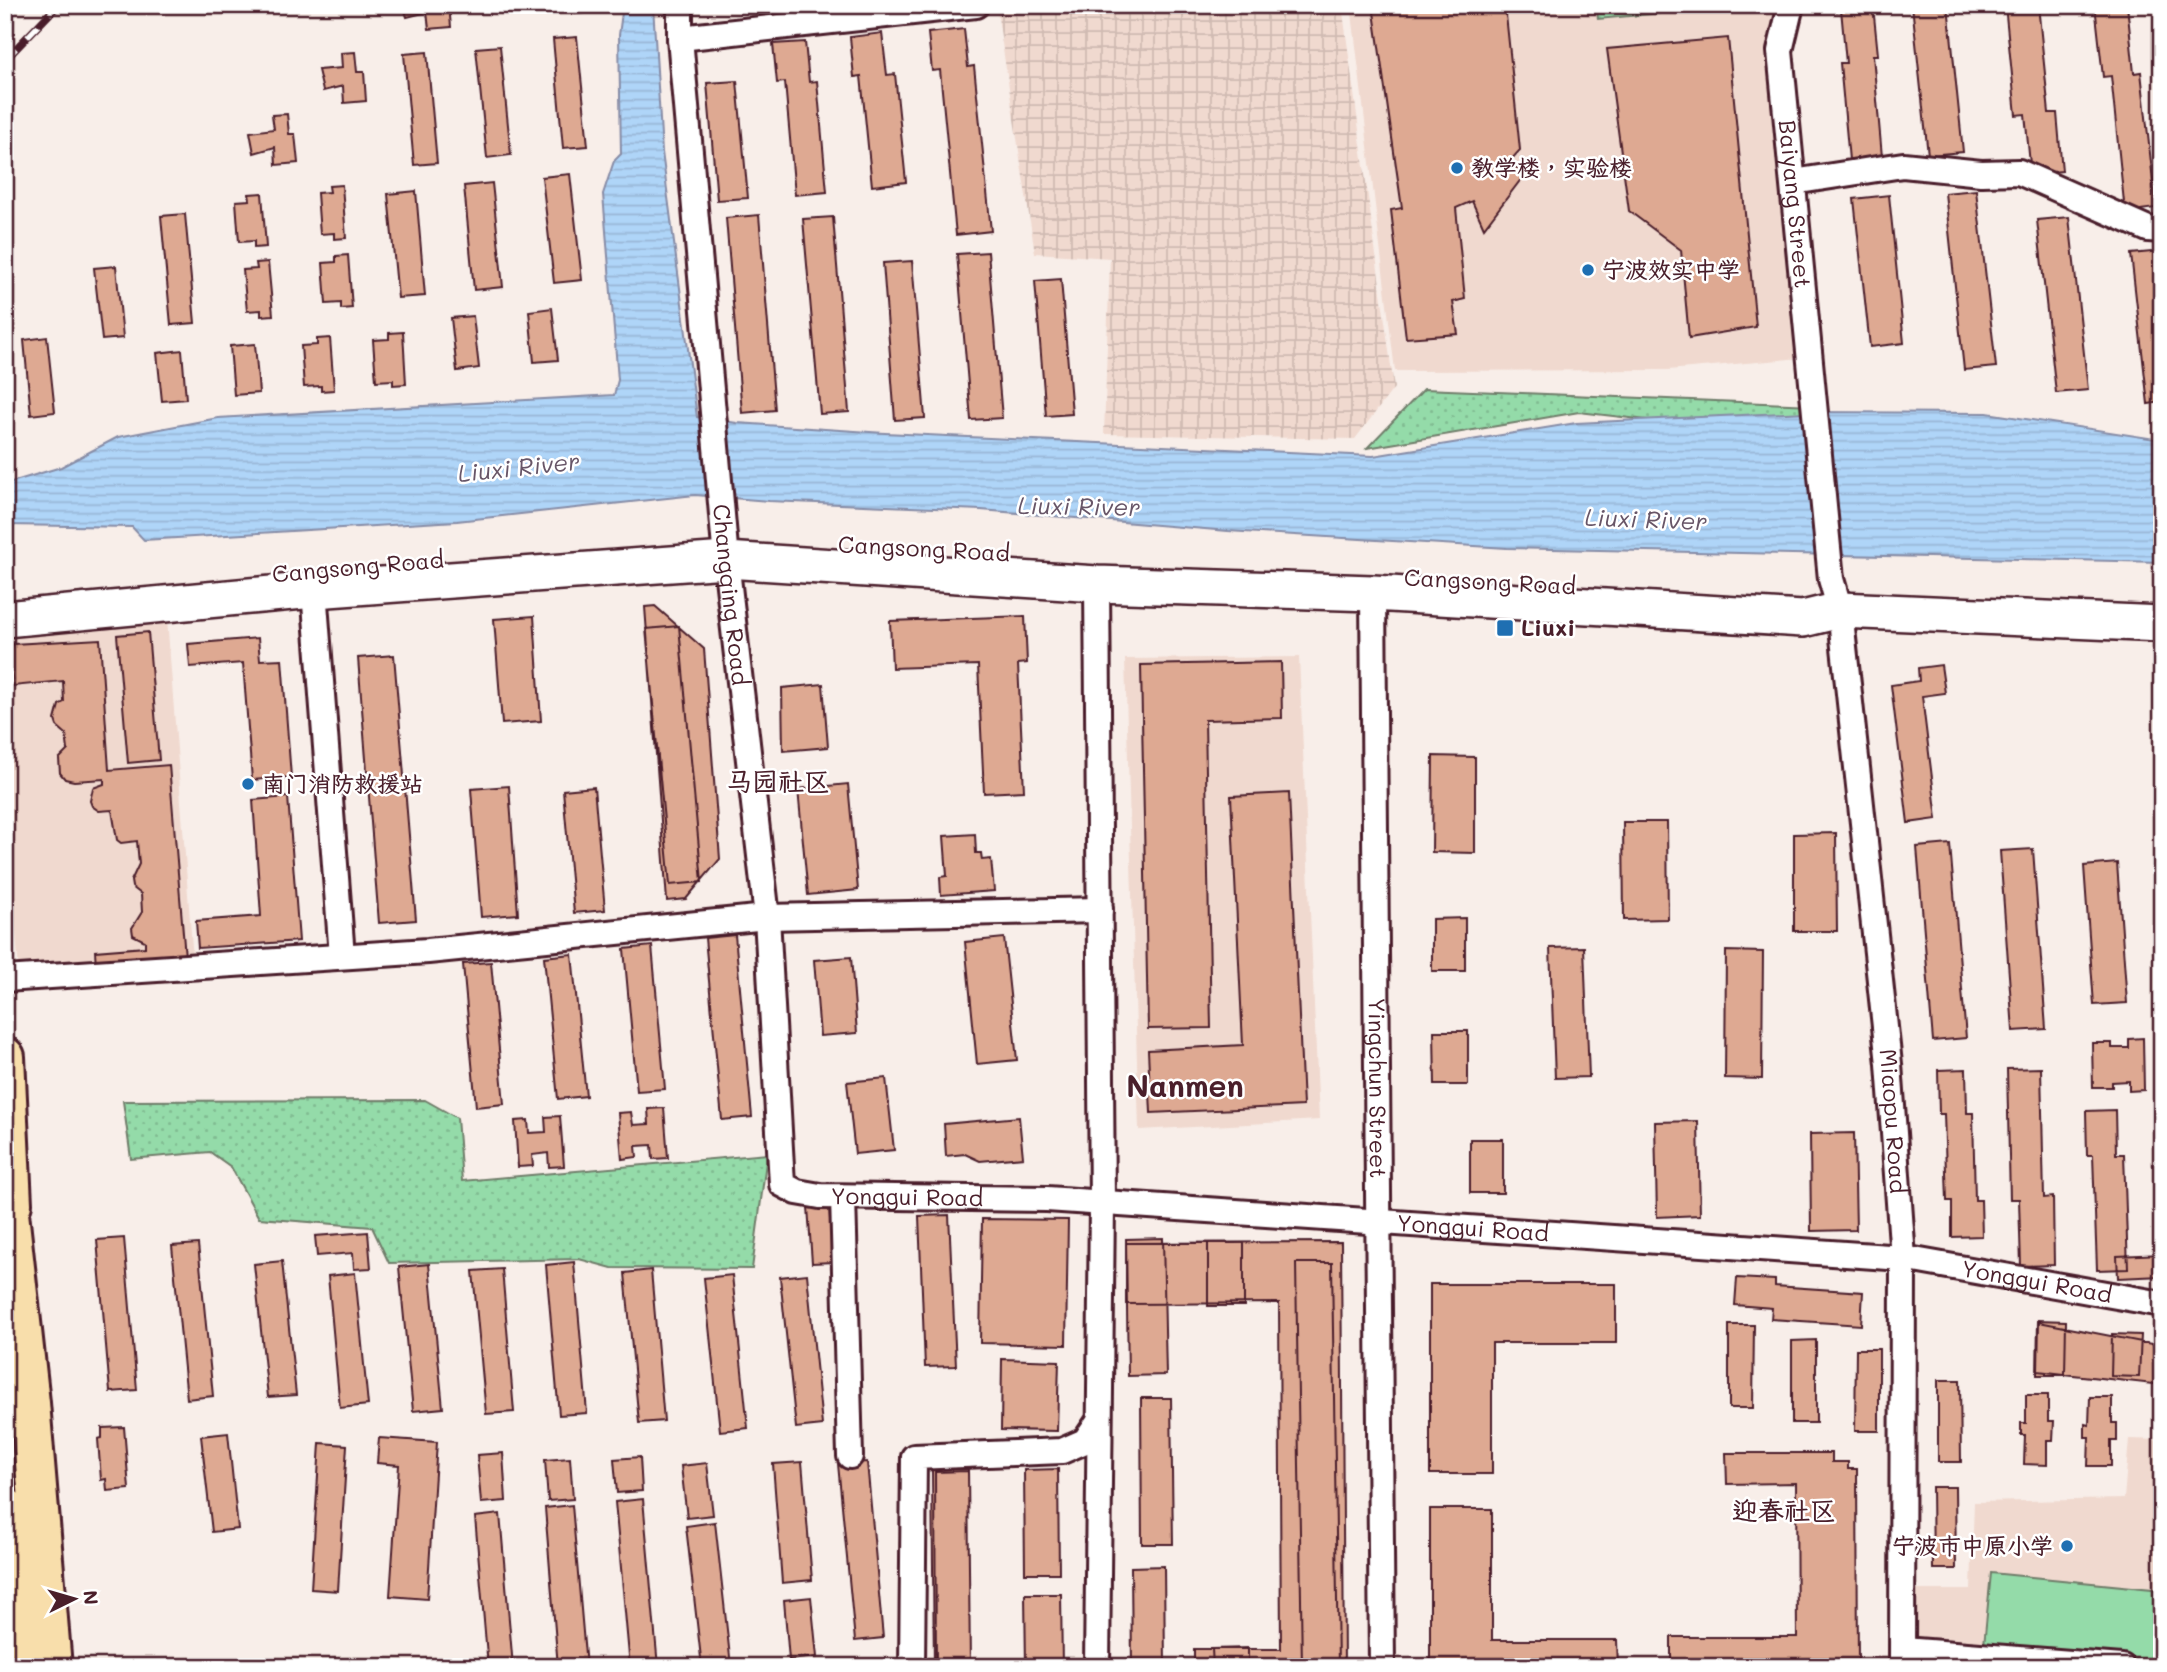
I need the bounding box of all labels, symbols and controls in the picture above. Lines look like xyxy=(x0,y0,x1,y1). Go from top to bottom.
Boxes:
street label: Baiyang Street xyxy=(1773,118,1819,289)
place label: 教学楼，实验楼 xyxy=(1471,152,1632,182)
marker: 教学楼，实验楼 xyxy=(1449,160,1465,176)
place label: 宁波效实中学 xyxy=(1602,254,1740,284)
marker: 宁波效实中学 xyxy=(1580,262,1596,278)
water label: Liuxi River xyxy=(456,445,581,488)
water label: Liuxi River xyxy=(1017,489,1141,522)
water label: Liuxi River xyxy=(1584,501,1708,536)
street label: Changqing Road xyxy=(707,503,756,687)
street label: Cangsong Road xyxy=(837,529,1011,567)
street label: Cangsong Road xyxy=(271,544,445,588)
street label: Cangsong Road xyxy=(1403,562,1577,600)
place label: Liuxi xyxy=(1521,612,1575,642)
marker: Liuxi xyxy=(1495,618,1515,638)
district label: 马园社区 xyxy=(726,764,830,798)
place label: 南门消防救援站 xyxy=(262,768,423,798)
marker: 南门消防救援站 xyxy=(240,776,256,792)
street label: Yingchun Street xyxy=(1362,998,1394,1178)
street label: Miaopu Road xyxy=(1873,1047,1914,1194)
district label: Nanmen xyxy=(1126,1065,1244,1105)
street label: Yonggui Road xyxy=(830,1180,983,1212)
street label: Yonggui Road xyxy=(1396,1207,1550,1248)
street label: Yonggui Road xyxy=(1959,1253,2115,1309)
district label: 迎春社区 xyxy=(1732,1493,1836,1527)
place label: 宁波市中原小学 xyxy=(1892,1530,2053,1560)
marker: 宁波市中原小学 xyxy=(2059,1538,2075,1554)
north arrow xyxy=(38,1564,108,1634)
text: N xyxy=(78,1589,105,1606)

